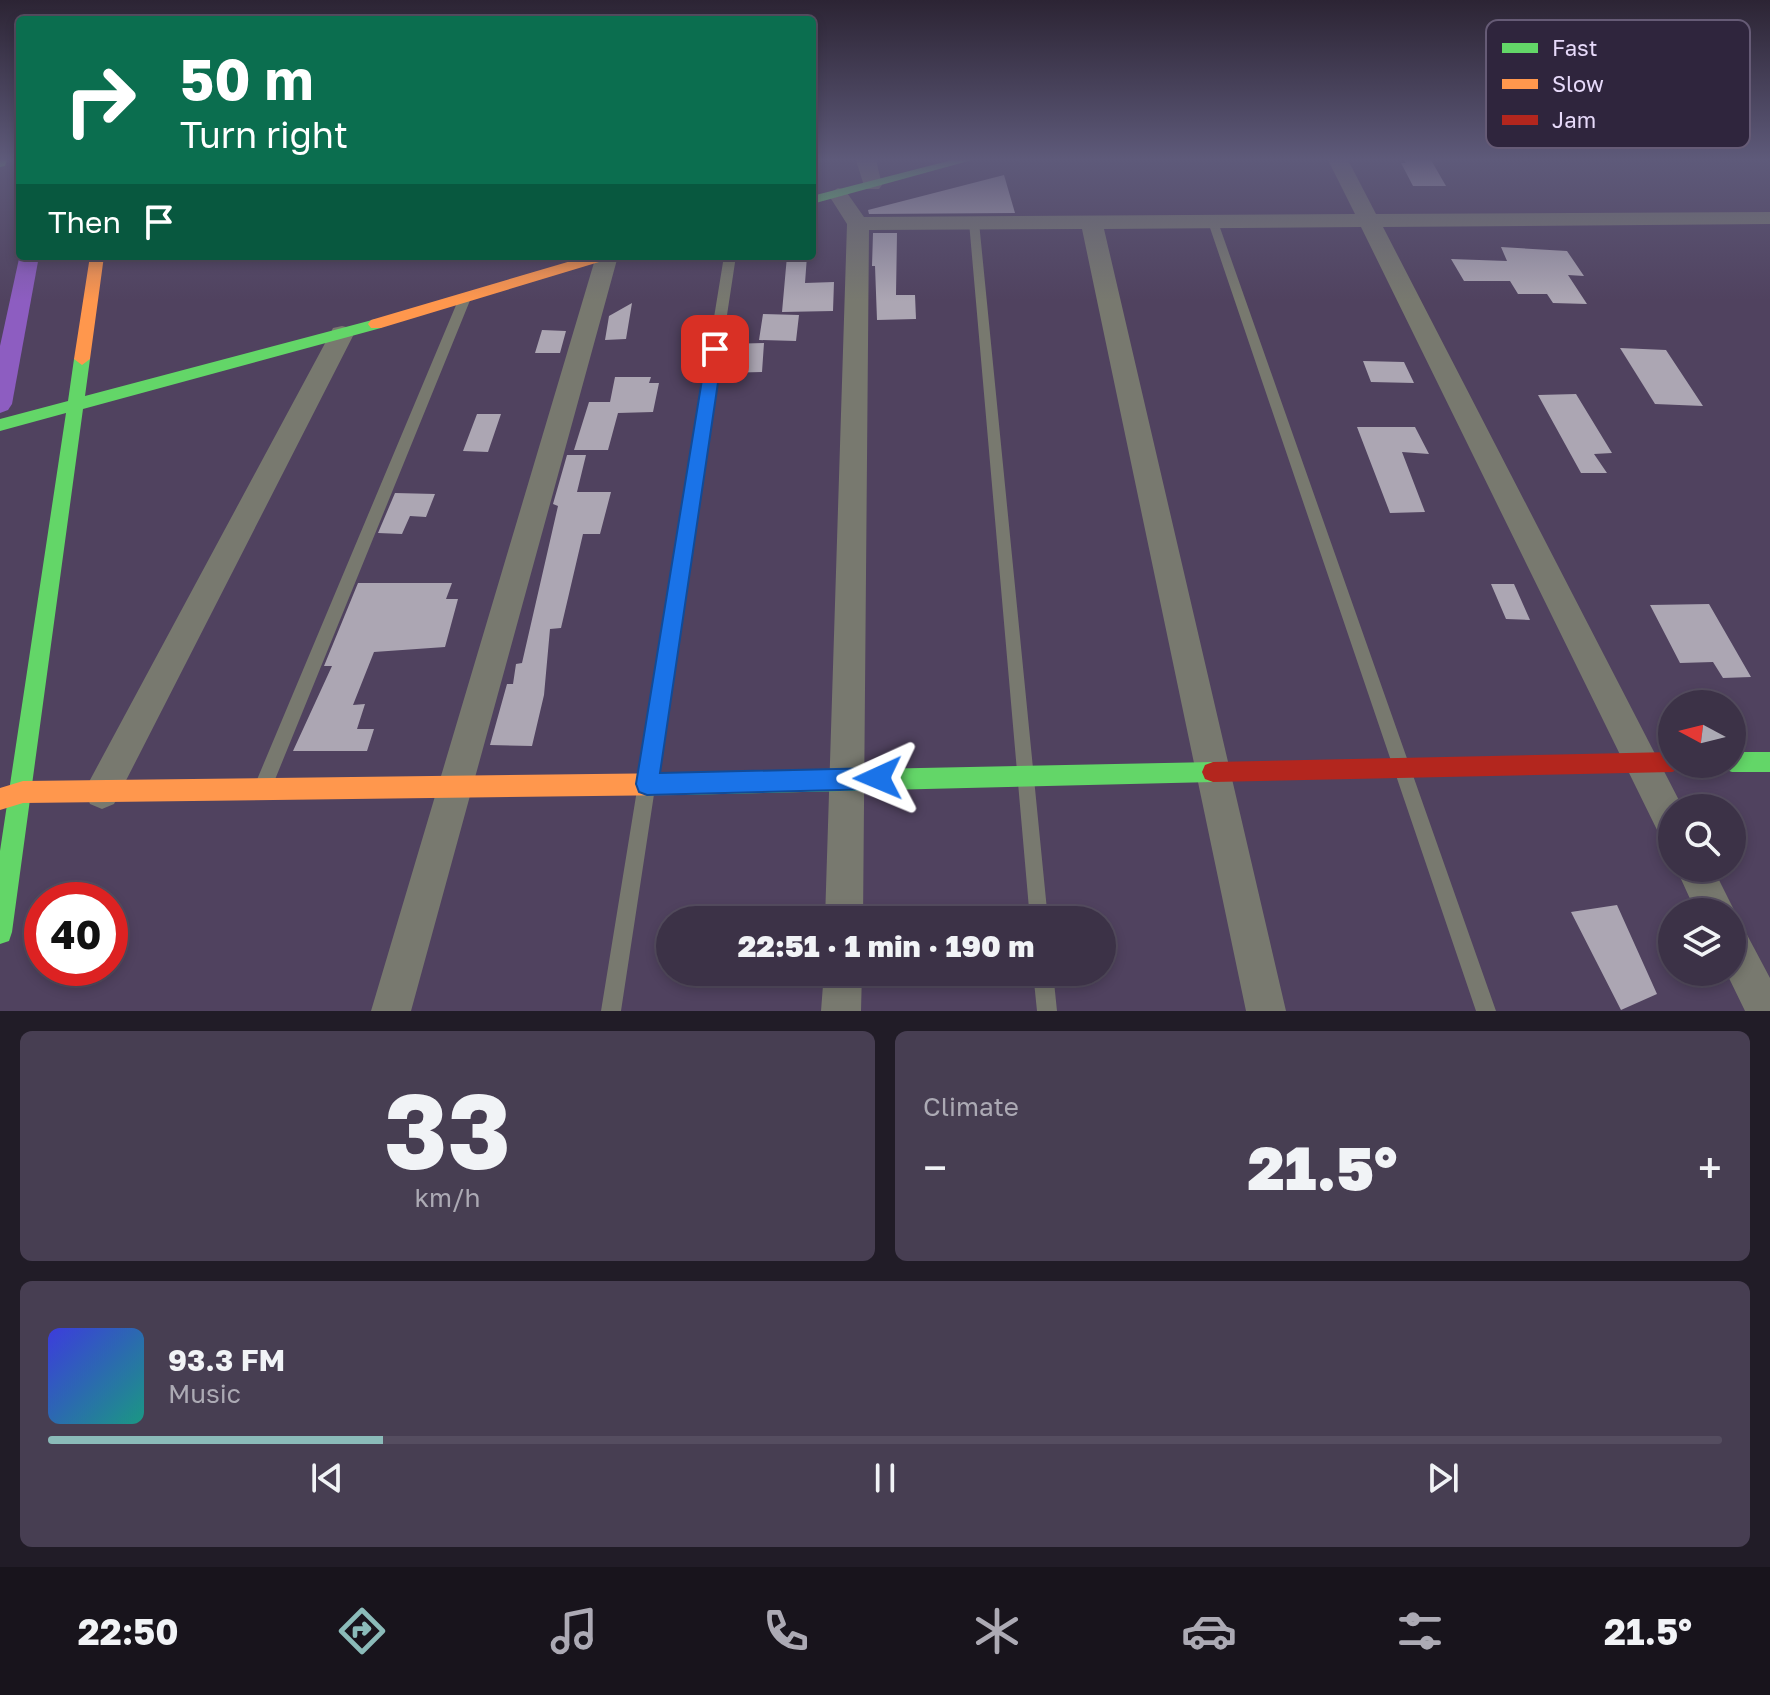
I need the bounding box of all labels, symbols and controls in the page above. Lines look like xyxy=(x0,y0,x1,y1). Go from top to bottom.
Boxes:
legend xyxy=(1486,20,1750,148)
text: Fast xyxy=(1552,34,1598,61)
text: 50 m xyxy=(180,45,314,112)
icon: right xyxy=(48,48,152,152)
text: Slow xyxy=(1552,70,1604,97)
text: Jam xyxy=(1552,106,1596,133)
text: Turn right xyxy=(180,113,348,156)
icon: arrive xyxy=(137,200,181,244)
text: Then xyxy=(48,204,121,240)
pin xyxy=(681,315,749,383)
icon: arrive xyxy=(693,327,737,371)
north arrow xyxy=(1658,690,1746,778)
map controls xyxy=(1658,690,1746,986)
position arrow xyxy=(836,736,920,820)
button: search xyxy=(1658,794,1746,882)
speed limit sign: 40 xyxy=(24,882,128,986)
button: layers xyxy=(1658,898,1746,986)
text: 22:51 · 1 min · 190 m xyxy=(738,928,1034,964)
text: 33 xyxy=(384,1067,511,1192)
text: Climate xyxy=(923,1091,1019,1122)
text: 21.5° xyxy=(1248,1131,1397,1203)
text: − xyxy=(923,1141,947,1194)
text: + xyxy=(1698,1141,1722,1194)
text: km/h xyxy=(414,1182,481,1213)
text: 93.3 FM xyxy=(168,1342,285,1378)
text: Music xyxy=(168,1378,241,1409)
icon: previous xyxy=(305,1456,349,1500)
icon: pause xyxy=(863,1456,907,1500)
icon: next xyxy=(1421,1456,1465,1500)
icon: directions xyxy=(334,1603,390,1659)
icon: music xyxy=(546,1603,602,1659)
icon: phone xyxy=(758,1603,814,1659)
icon: climate xyxy=(969,1603,1025,1659)
icon: car xyxy=(1181,1603,1237,1659)
icon: filters xyxy=(1392,1603,1448,1659)
text: 22:50 xyxy=(78,1610,179,1653)
text: 21.5° xyxy=(1604,1610,1692,1653)

